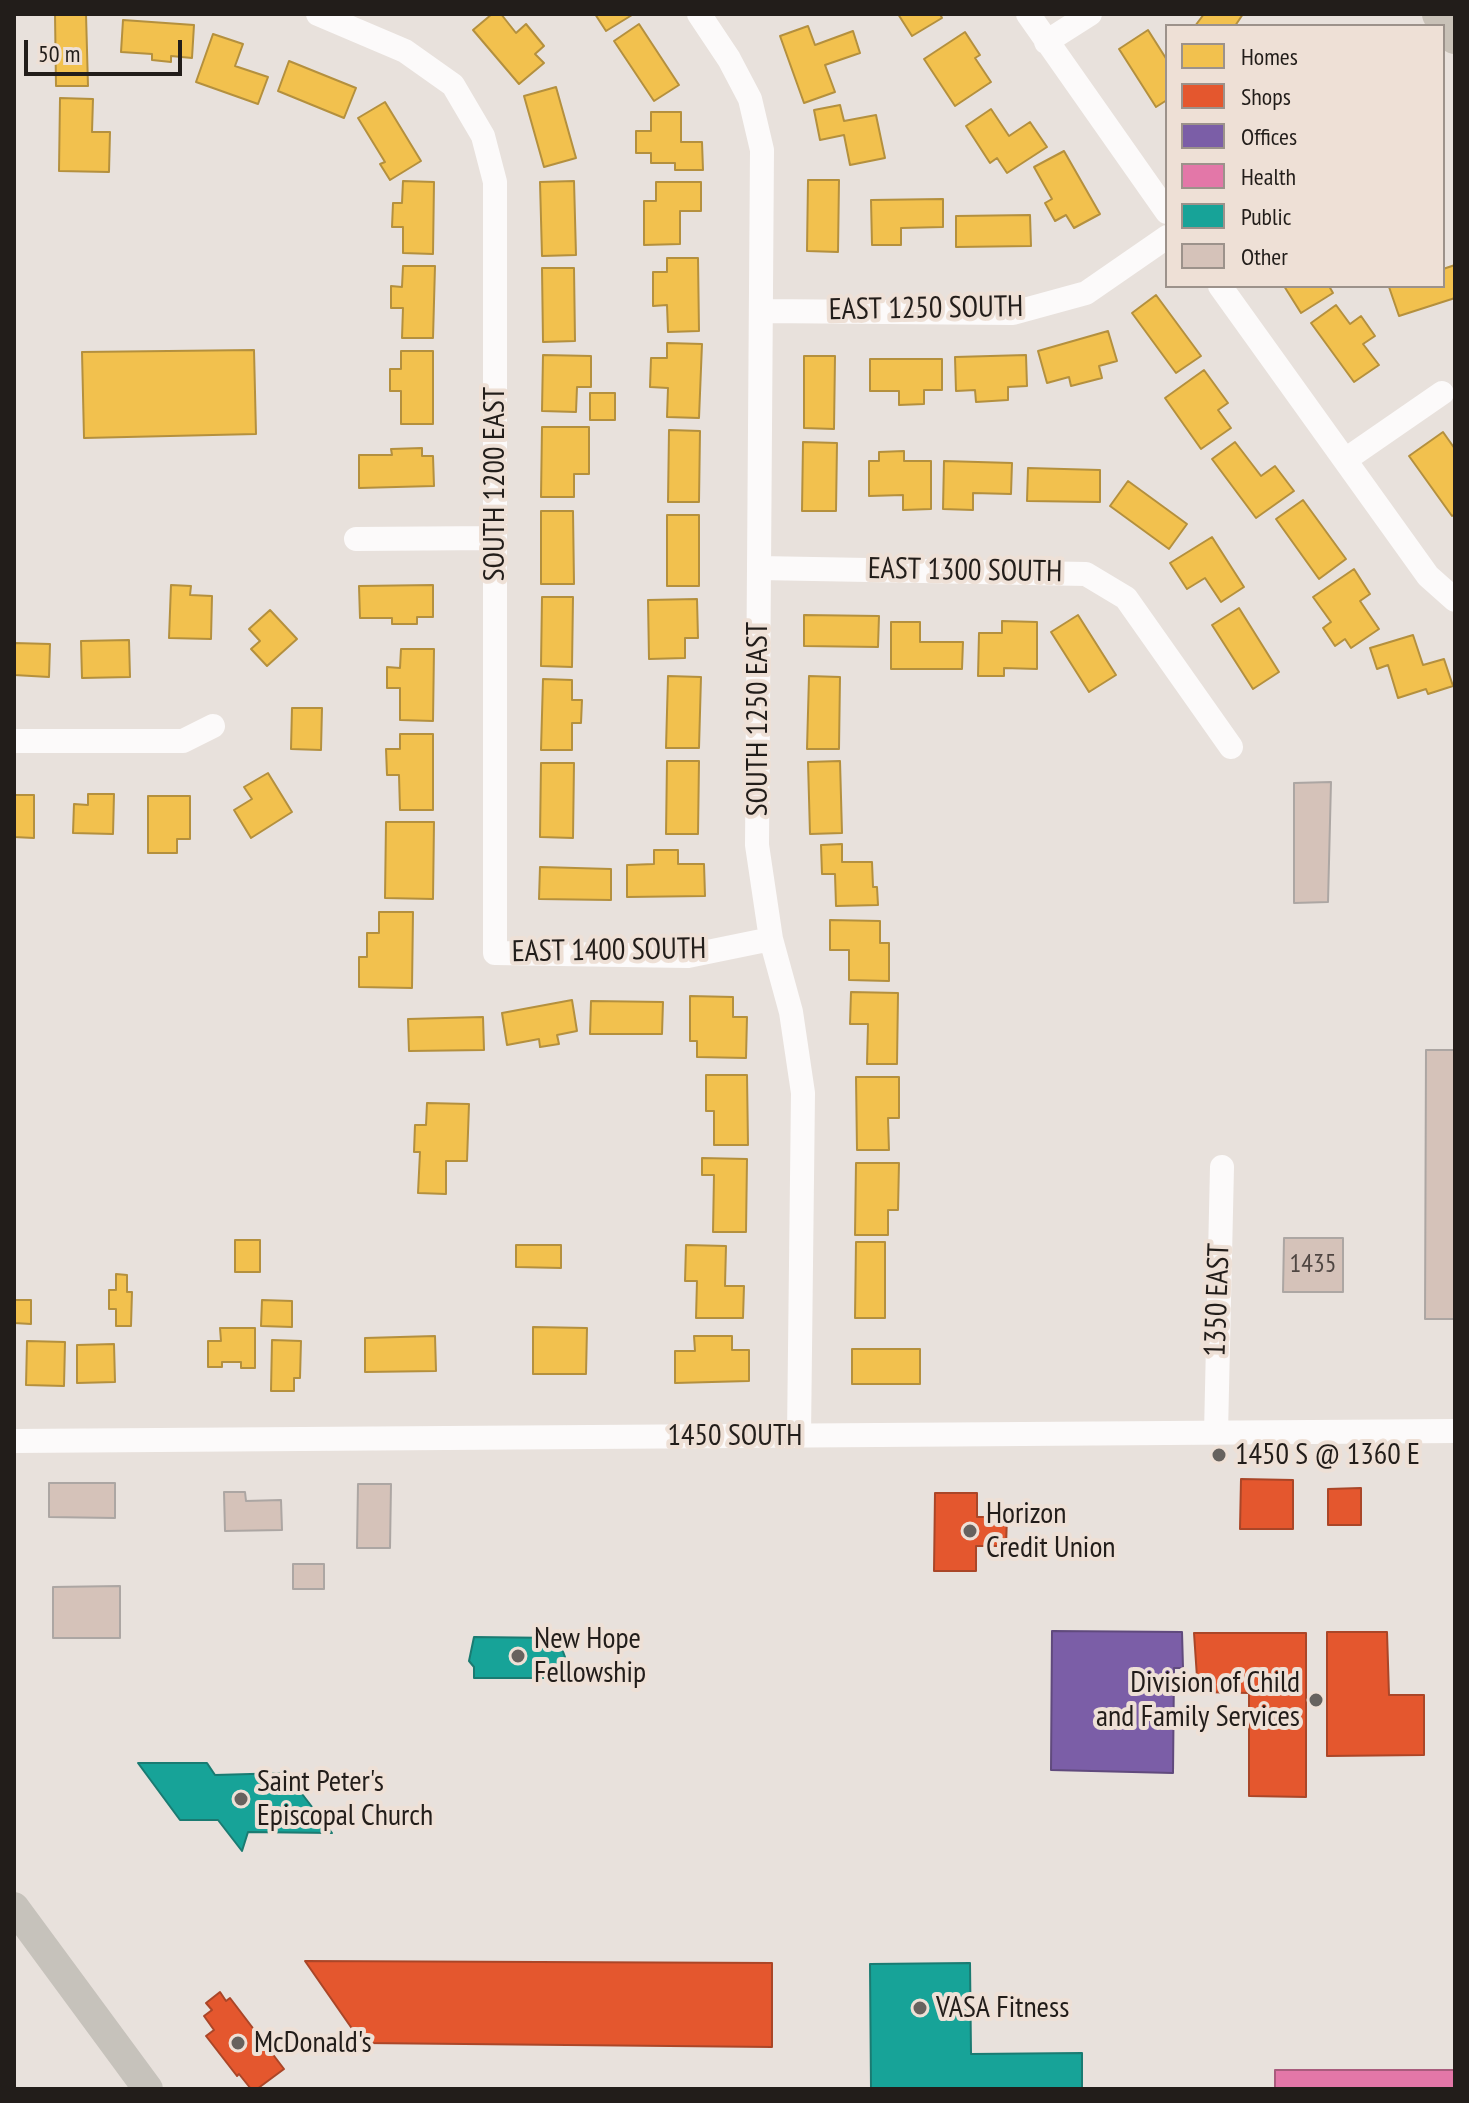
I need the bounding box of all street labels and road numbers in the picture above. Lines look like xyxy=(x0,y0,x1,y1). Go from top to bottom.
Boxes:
street label: EAST 1250 SOUTH xyxy=(828,289,1024,329)
street label: SOUTH 1200 EAST xyxy=(477,387,513,581)
street label: EAST 1300 SOUTH xyxy=(867,551,1063,591)
street label: SOUTH 1250 EAST xyxy=(740,622,776,816)
street label: EAST 1400 SOUTH xyxy=(511,931,707,971)
street label: 1350 EAST xyxy=(1198,1243,1238,1357)
street label: 1450 SOUTH xyxy=(668,1418,802,1454)

